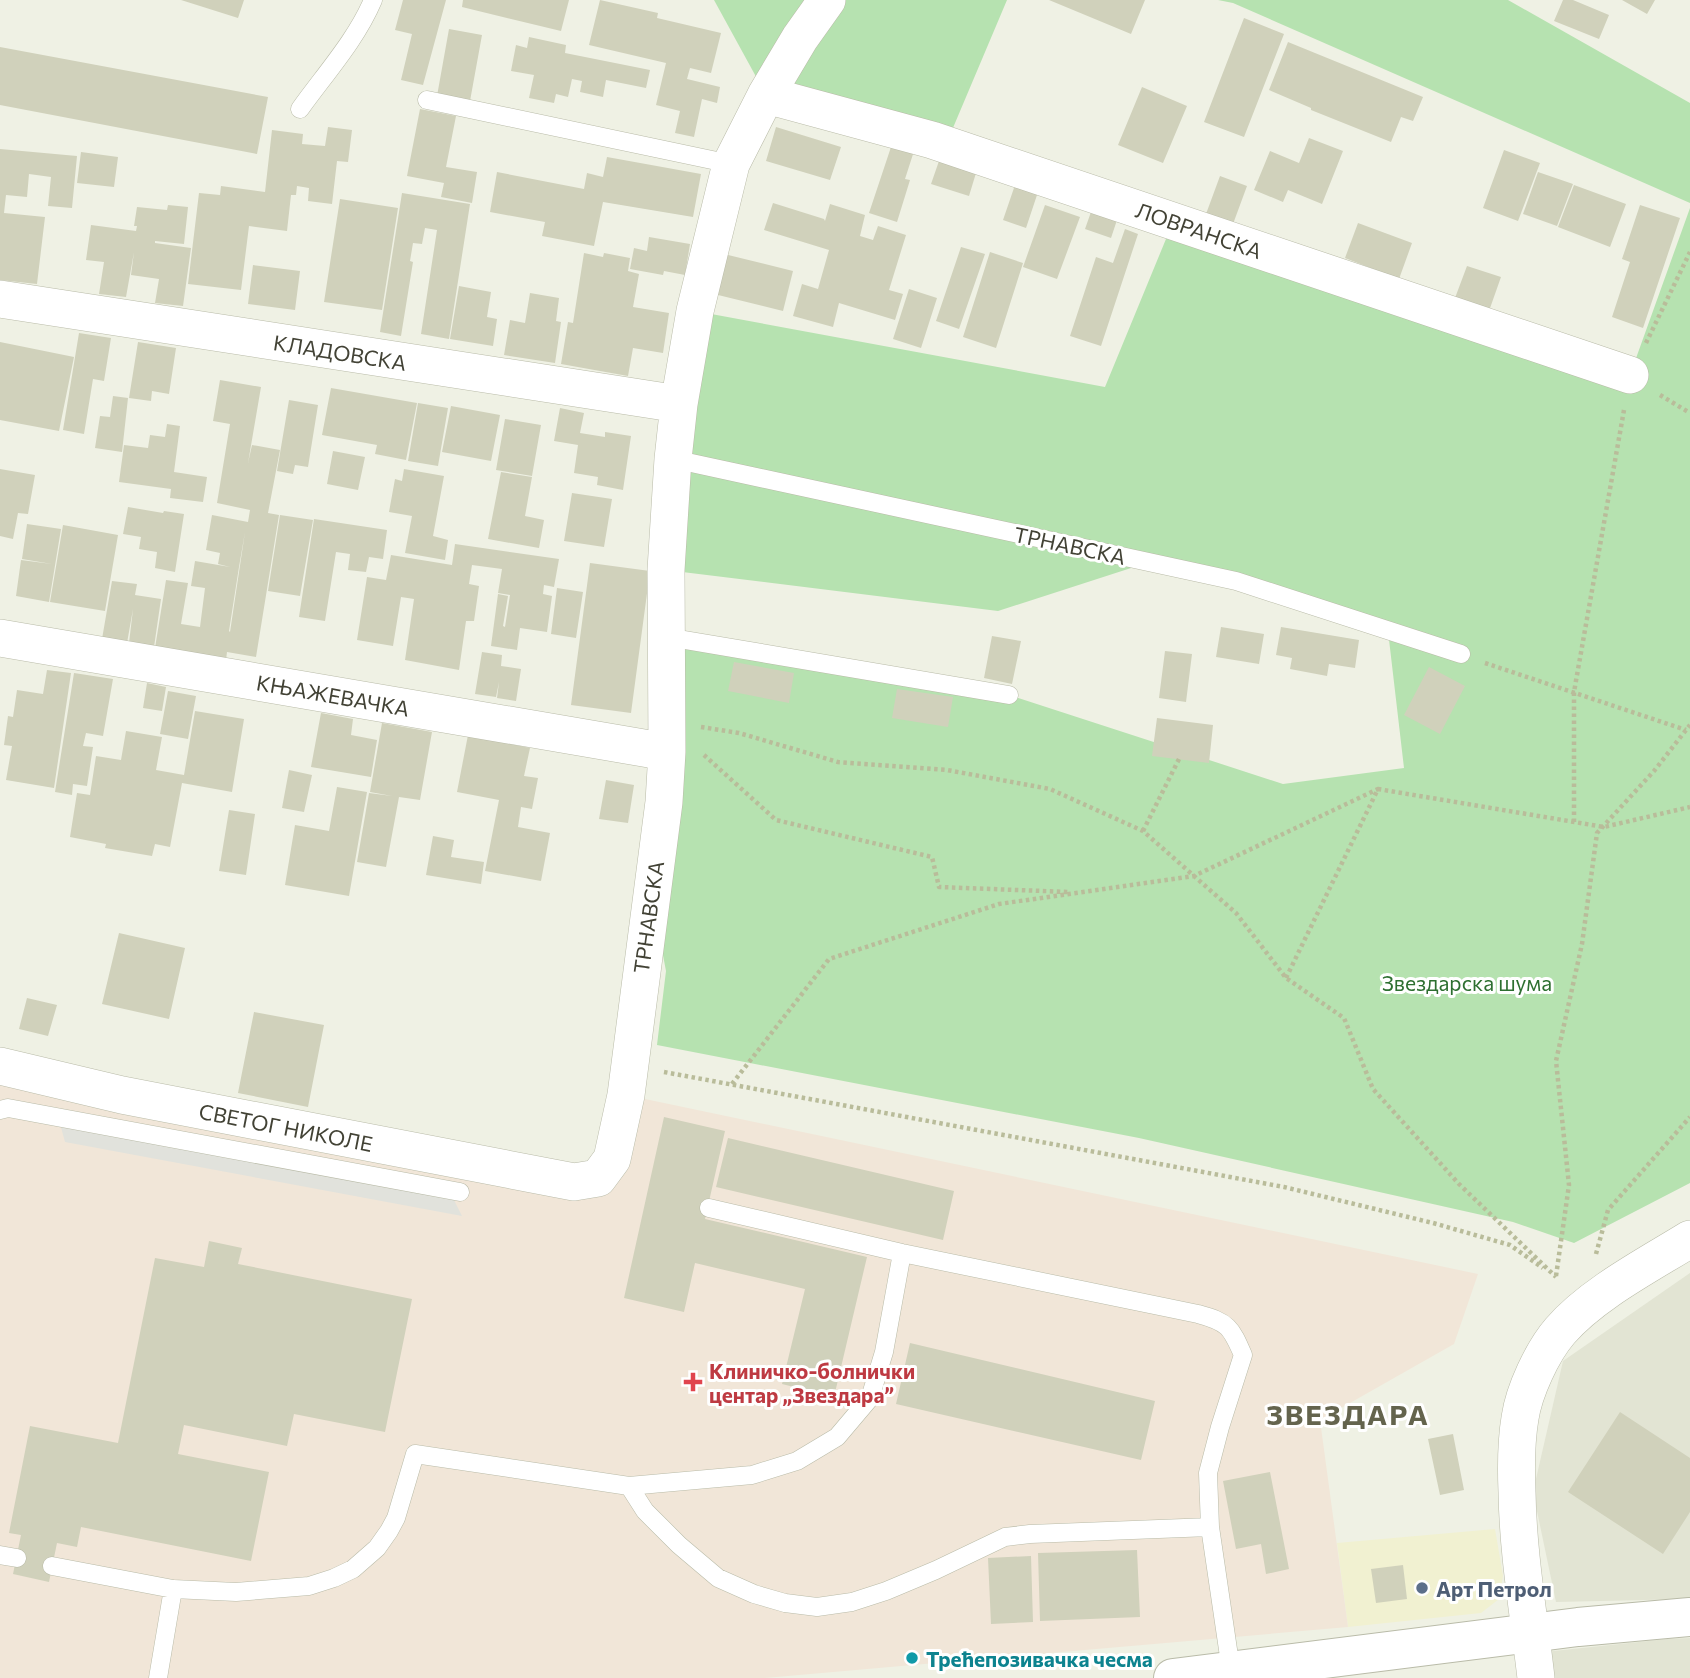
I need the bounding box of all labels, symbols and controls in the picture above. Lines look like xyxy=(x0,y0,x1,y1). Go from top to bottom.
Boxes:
street label: ЛОВРАНСКА xyxy=(1133,197,1265,263)
street label: КЛАДОВСКА xyxy=(272,329,408,375)
street label: ТРНАВСКА xyxy=(1012,521,1128,569)
street label: КЊАЖЕВАЧКА xyxy=(254,669,412,721)
street label: ТРНАВСКА xyxy=(628,859,668,975)
park label: Звездарска шума xyxy=(1382,970,1552,995)
street label: СВЕТОГ НИКОЛЕ xyxy=(197,1098,375,1156)
place label: Клиничко-болнички центар „Звездара” xyxy=(709,1358,915,1407)
marker: Клиничко-болнички центар „Звездара” xyxy=(683,1372,703,1392)
district label: ЗВЕЗДАРА xyxy=(1266,1397,1430,1431)
place label: Арт Петрол xyxy=(1436,1576,1552,1601)
marker: Арт Петрол xyxy=(1414,1580,1430,1596)
place label: Трећепозивачка чесма xyxy=(926,1646,1153,1671)
marker: Трећепозивачка чесма xyxy=(904,1650,920,1666)

